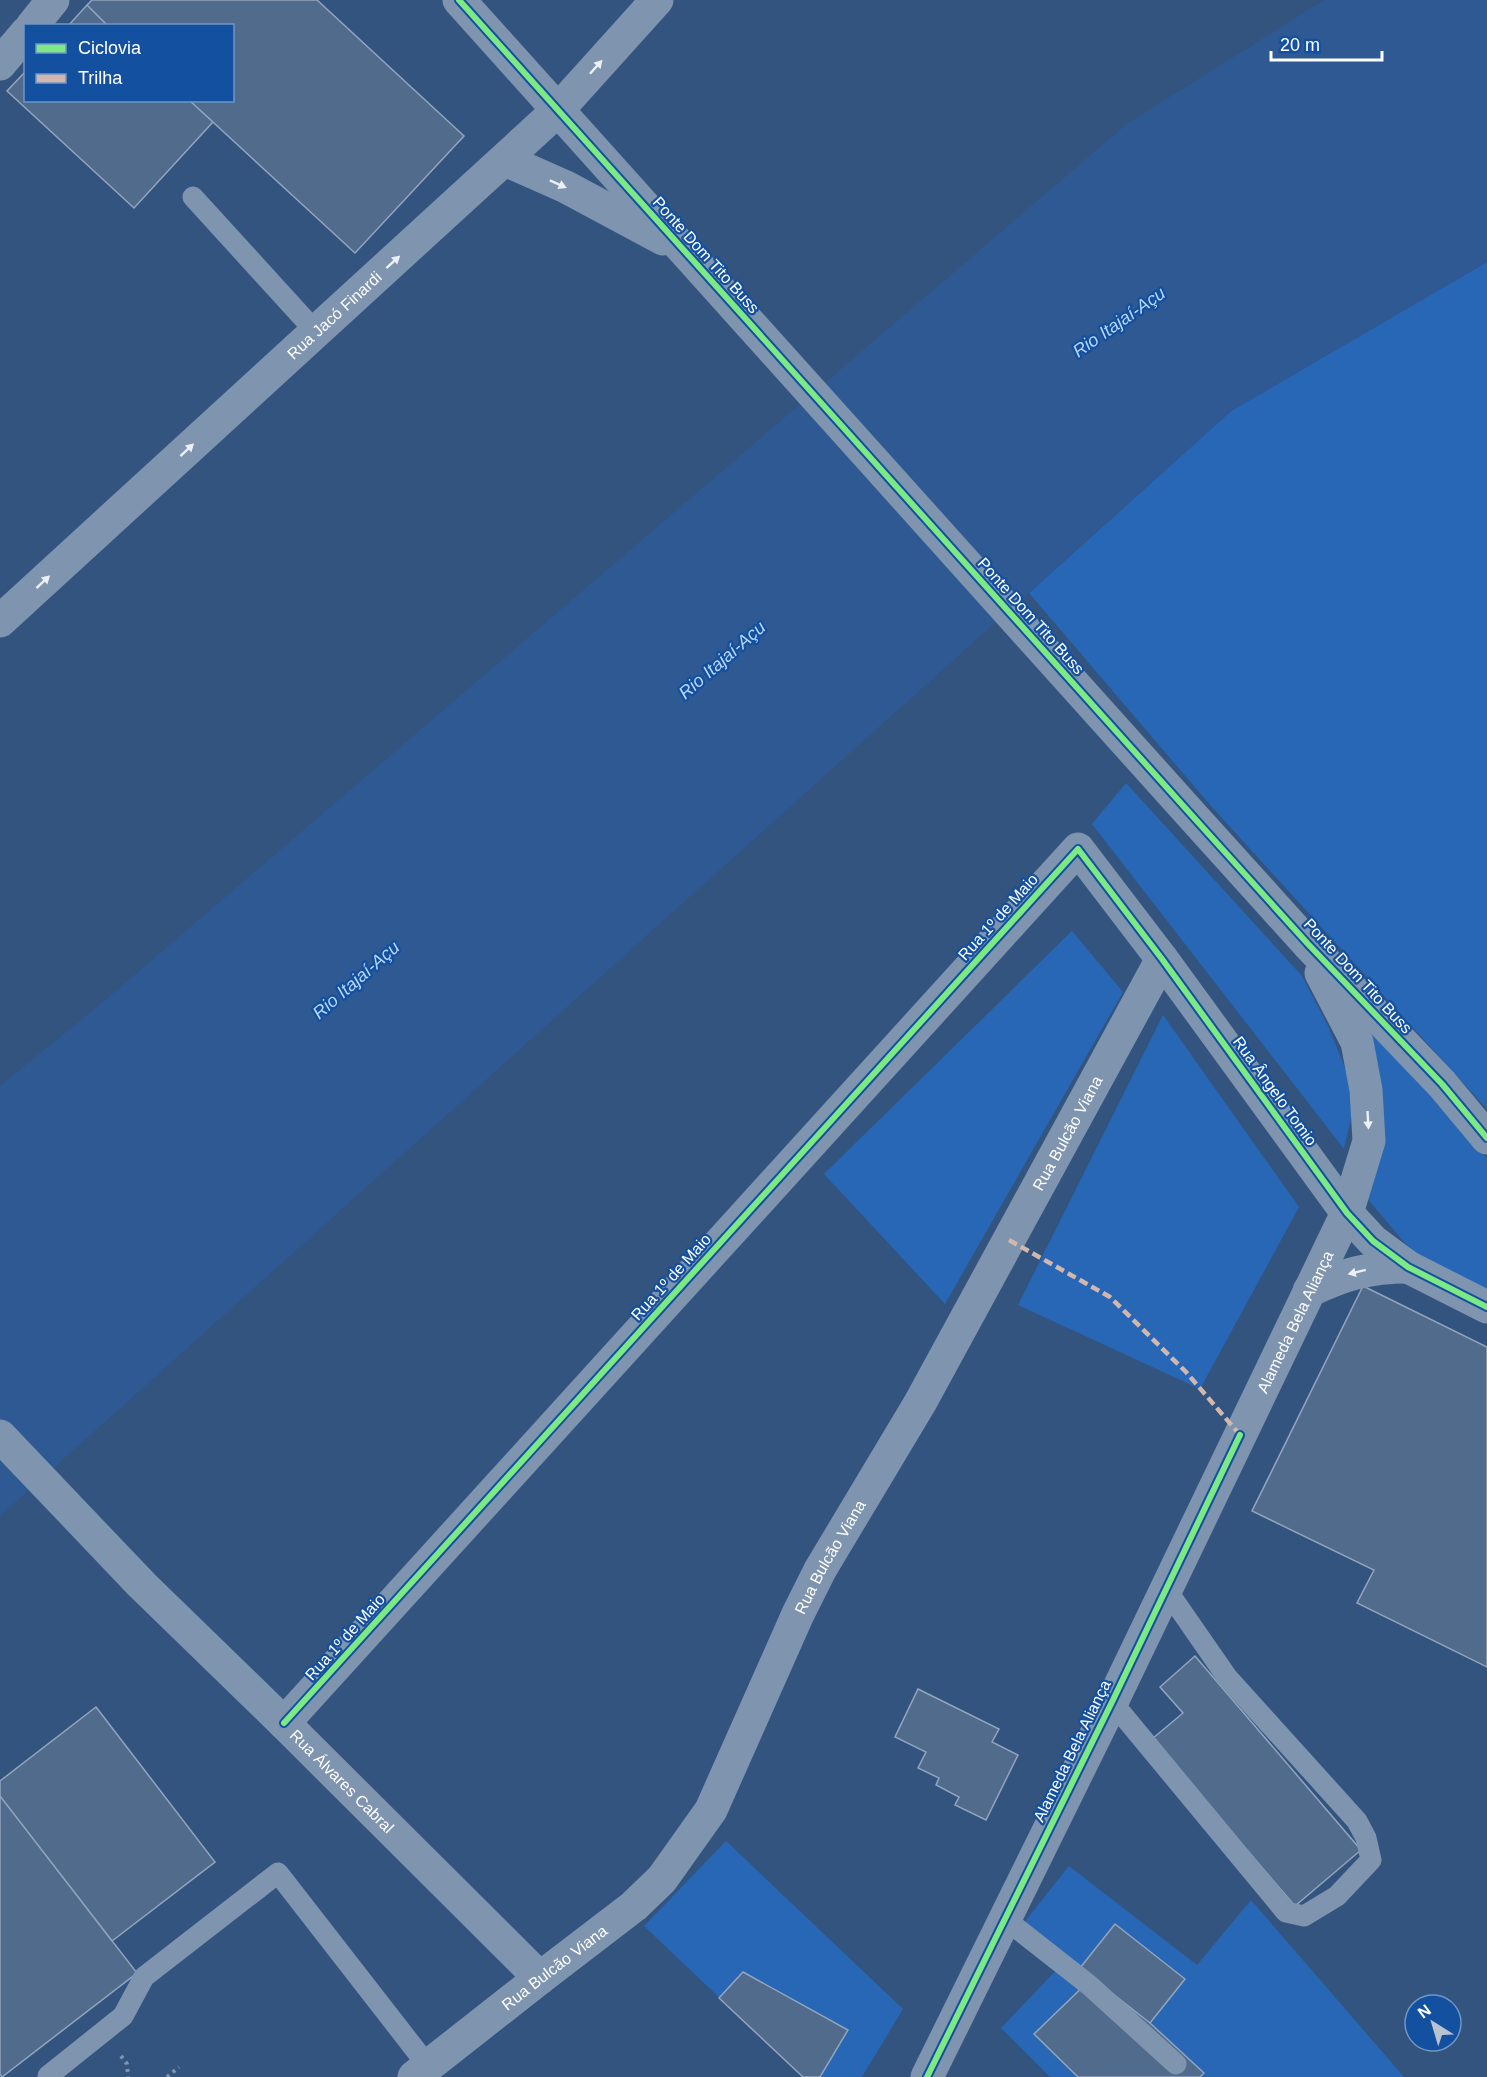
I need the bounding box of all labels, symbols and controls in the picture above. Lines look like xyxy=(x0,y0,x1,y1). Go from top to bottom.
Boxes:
legend xyxy=(24,24,234,102)
scale bar xyxy=(1271,24,1382,62)
text: 20 m xyxy=(1280,35,1320,55)
text: Ciclovia xyxy=(78,38,142,58)
one-way arrow xyxy=(589,60,603,75)
text: Trilha xyxy=(78,68,123,88)
one-way arrow xyxy=(549,179,566,188)
street label: Ponte Dom Tito Buss xyxy=(649,193,763,317)
one-way arrow xyxy=(385,255,400,269)
street label: Rua Jacó Finardi xyxy=(284,268,384,362)
water label: Rio Itajaí-Açu xyxy=(1069,283,1169,361)
one-way arrow xyxy=(179,444,194,457)
street label: Ponte Dom Tito Buss xyxy=(974,554,1088,678)
one-way arrow xyxy=(35,576,50,589)
water label: Rio Itajaí-Açu xyxy=(675,617,769,703)
street label: Rua 1º de Maio xyxy=(955,870,1041,964)
street label: Ponte Dom Tito Buss xyxy=(1301,915,1415,1037)
water label: Rio Itajaí-Açu xyxy=(309,937,403,1023)
street label: Rua Ângelo Tomio xyxy=(1230,1033,1321,1149)
street label: Rua Bulcão Viana xyxy=(1029,1073,1105,1193)
one-way arrow xyxy=(1363,1110,1372,1129)
street label: Rua 1º de Maio xyxy=(628,1230,714,1324)
street label: Alameda Bela Aliança xyxy=(1253,1248,1336,1396)
one-way arrow xyxy=(1348,1268,1366,1278)
street label: Rua Bulcão Viana xyxy=(791,1497,869,1617)
street label: Rua 1º de Maio xyxy=(302,1590,388,1684)
street label: Alameda Bela Aliança xyxy=(1030,1677,1114,1825)
street label: Rua Álvares Cabral xyxy=(287,1726,397,1836)
street label: Rua Bulcão Viana xyxy=(498,1922,610,2013)
north arrow xyxy=(1403,1993,1463,2053)
text: N xyxy=(1415,2001,1434,2022)

